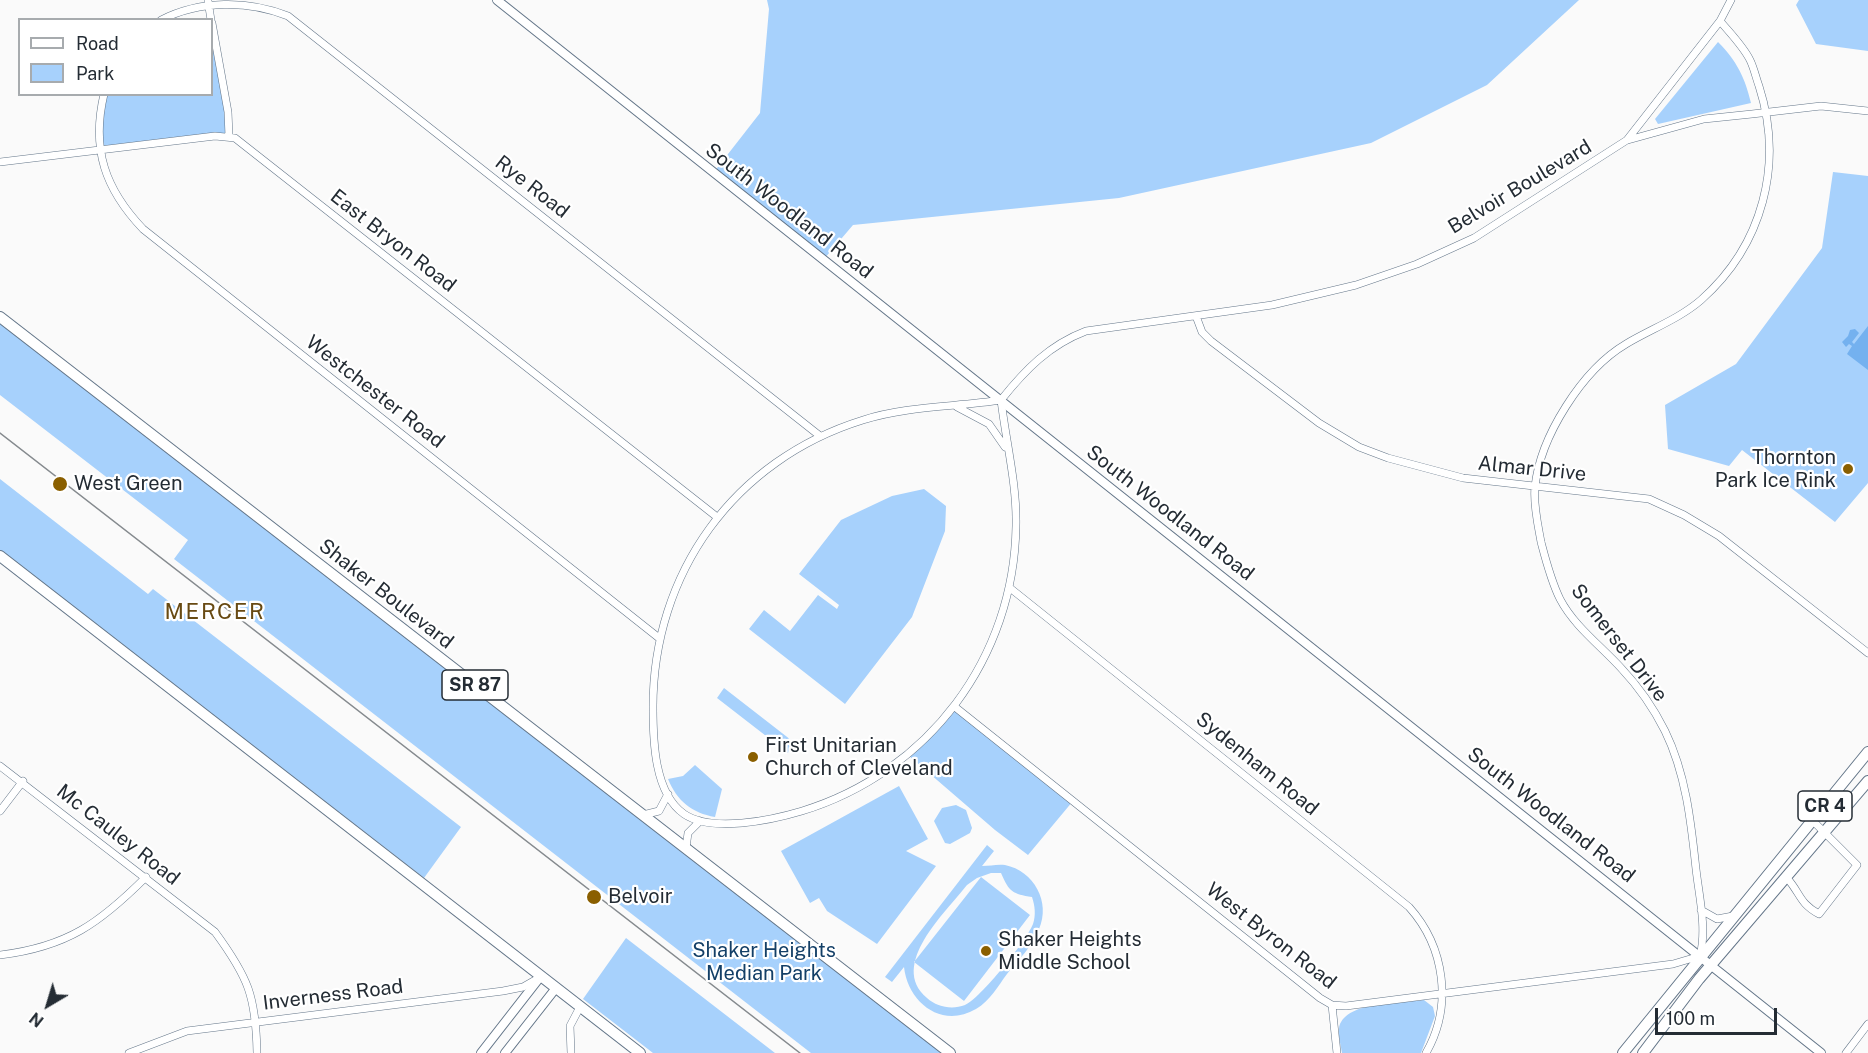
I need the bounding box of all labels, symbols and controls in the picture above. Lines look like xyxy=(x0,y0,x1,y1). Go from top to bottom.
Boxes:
legend xyxy=(18,18,213,96)
text: Road xyxy=(76,33,119,54)
text: Park xyxy=(76,63,114,84)
street label: Belvoir Boulevard xyxy=(1444,135,1596,239)
street label: South Woodland Road xyxy=(700,138,878,284)
street label: Rye Road xyxy=(490,151,574,223)
street label: East Bryon Road xyxy=(325,184,461,298)
street label: Westchester Road xyxy=(301,330,449,454)
street label: South Woodland Road xyxy=(1081,440,1259,586)
place label: Thornton Park Ice Rink xyxy=(1715,446,1836,493)
street label: Almar Drive xyxy=(1477,451,1587,487)
marker: Thornton Park Ice Rink xyxy=(1841,462,1855,476)
place label: West Green xyxy=(74,472,182,496)
marker: West Green xyxy=(51,475,69,493)
street label: Shaker Boulevard xyxy=(314,534,458,654)
street label: Somerset Drive xyxy=(1566,579,1672,707)
district label: MERCER xyxy=(165,599,265,625)
road number: SR 87 xyxy=(442,670,508,700)
street label: Sydenham Road xyxy=(1191,707,1323,821)
place label: First Unitarian Church of Cleveland xyxy=(765,734,953,781)
street label: South Woodland Road xyxy=(1462,742,1640,888)
marker: First Unitarian Church of Cleveland xyxy=(746,750,760,764)
street label: Mc Cauley Road xyxy=(52,780,184,890)
road number: CR 4 xyxy=(1798,791,1852,821)
street label: West Byron Road xyxy=(1201,878,1341,994)
place label: Belvoir xyxy=(608,885,673,909)
marker: Belvoir xyxy=(585,888,603,906)
place label: Shaker Heights Middle School xyxy=(998,928,1142,975)
park label: Shaker Heights Median Park xyxy=(692,939,836,986)
marker: Shaker Heights Middle School xyxy=(979,944,993,958)
street label: Inverness Road xyxy=(261,974,405,1016)
north arrow xyxy=(18,975,78,1035)
scale bar xyxy=(1658,996,1780,1034)
text: N xyxy=(26,1008,47,1031)
text: 100 m xyxy=(1666,1008,1715,1029)

